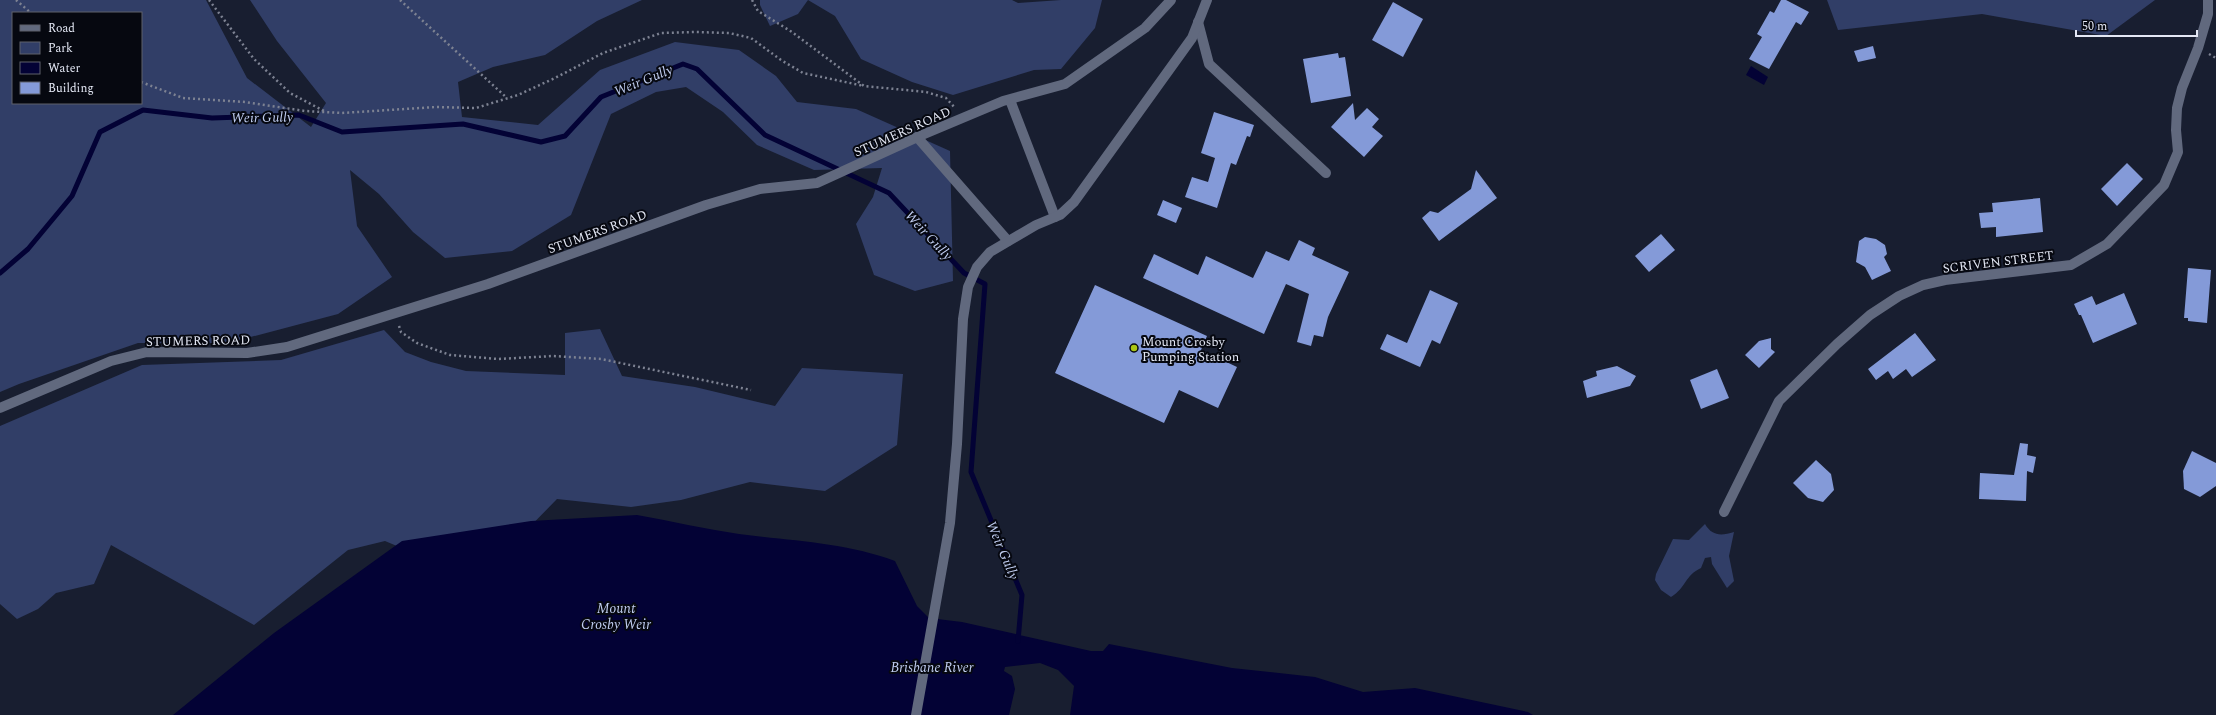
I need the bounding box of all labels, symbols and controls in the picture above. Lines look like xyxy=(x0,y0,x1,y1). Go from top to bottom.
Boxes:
legend xyxy=(12,12,142,104)
scale bar xyxy=(2076,12,2197,38)
text: 50 m xyxy=(2082,17,2107,36)
text: Road xyxy=(48,19,75,38)
text: Park xyxy=(48,39,73,58)
text: Water xyxy=(48,59,80,78)
water label: Weir Gully xyxy=(611,59,677,102)
text: Building xyxy=(48,79,94,98)
street label: STUMERS ROAD xyxy=(851,102,954,162)
water label: Weir Gully xyxy=(231,106,294,129)
street label: STUMERS ROAD xyxy=(545,205,650,259)
water label: Weir Gully xyxy=(900,206,958,266)
street label: SCRIVEN STREET xyxy=(1941,245,2055,279)
street label: STUMERS ROAD xyxy=(146,330,250,352)
place label: Mount Crosby Pumping Station xyxy=(1142,332,1240,367)
marker: Mount Crosby Pumping Station xyxy=(1129,343,1139,353)
water label: Weir Gully xyxy=(981,518,1025,583)
water label: Mount Crosby Weir xyxy=(581,598,651,635)
water label: Brisbane River xyxy=(890,657,974,678)

